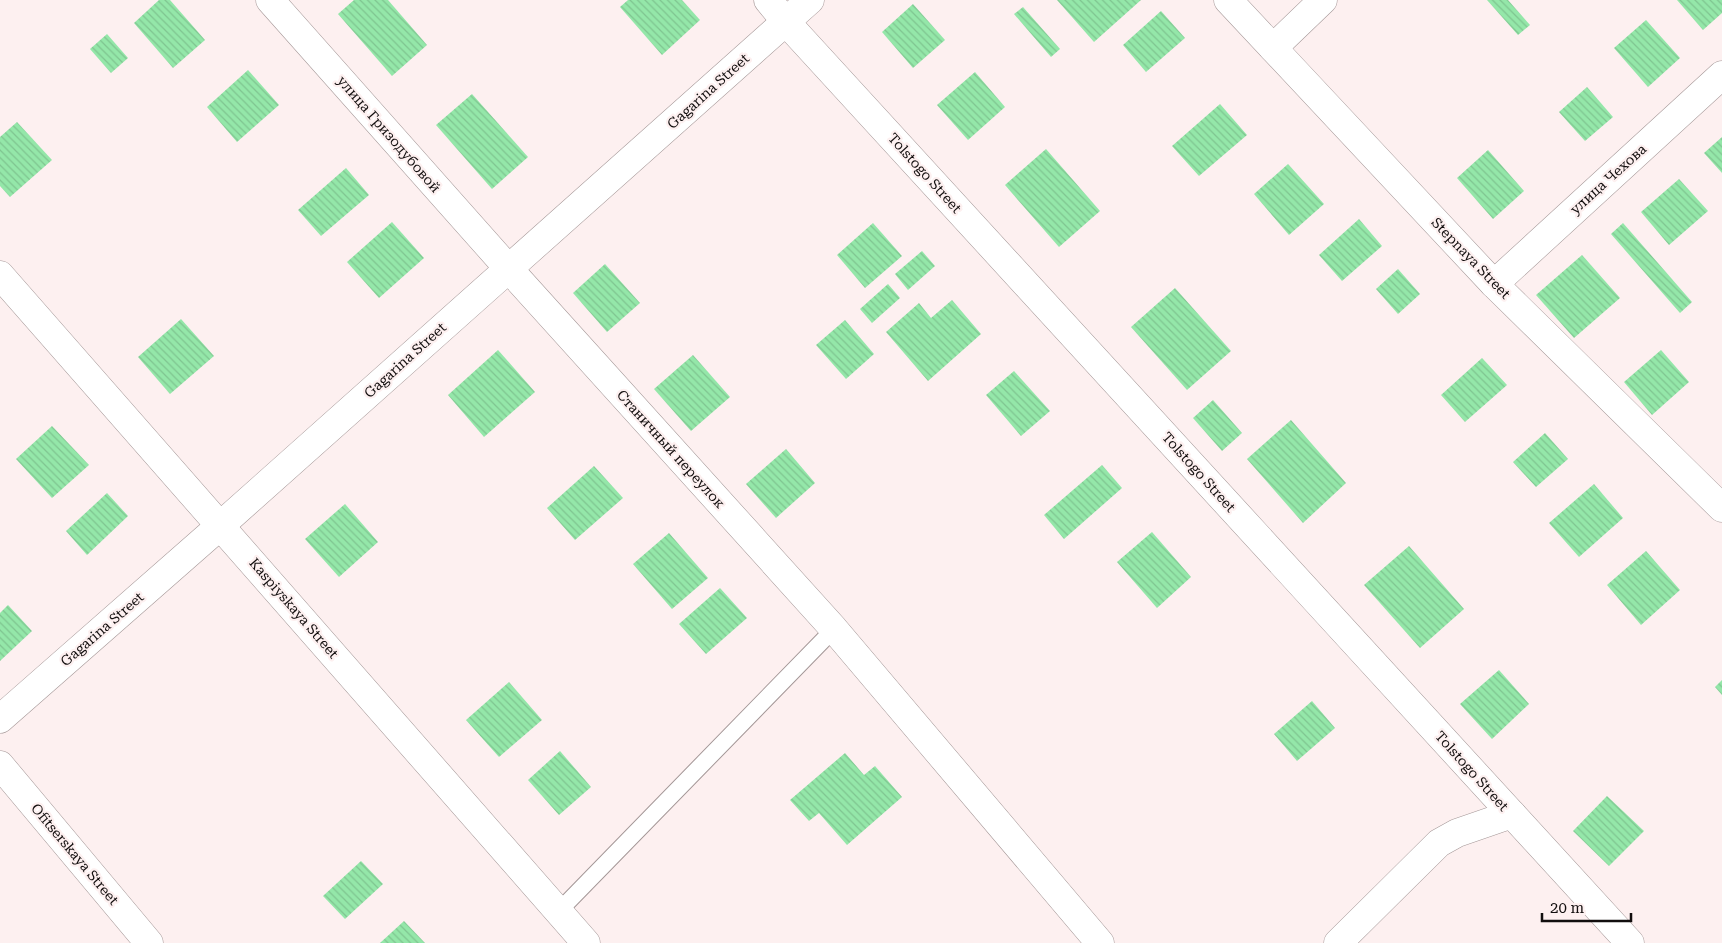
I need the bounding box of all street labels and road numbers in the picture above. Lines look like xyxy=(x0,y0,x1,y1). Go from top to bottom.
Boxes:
street label: Gagarina Street xyxy=(664,50,752,132)
street label: улица Гризодубовой xyxy=(334,73,444,195)
street label: Tolstogo Street xyxy=(885,130,965,216)
street label: улица Чехова xyxy=(1567,140,1650,217)
street label: Stepnaya Street xyxy=(1428,214,1514,302)
street label: Gagarina Street xyxy=(361,319,449,401)
street label: Станичный переулок xyxy=(614,387,728,512)
street label: Tolstogo Street xyxy=(1159,429,1239,515)
street label: Kaspiyskaya Street xyxy=(246,555,342,661)
street label: Gagarina Street xyxy=(57,589,147,669)
street label: Tolstogo Street xyxy=(1432,728,1512,814)
street label: Ofitserskaya Street xyxy=(28,800,122,908)

